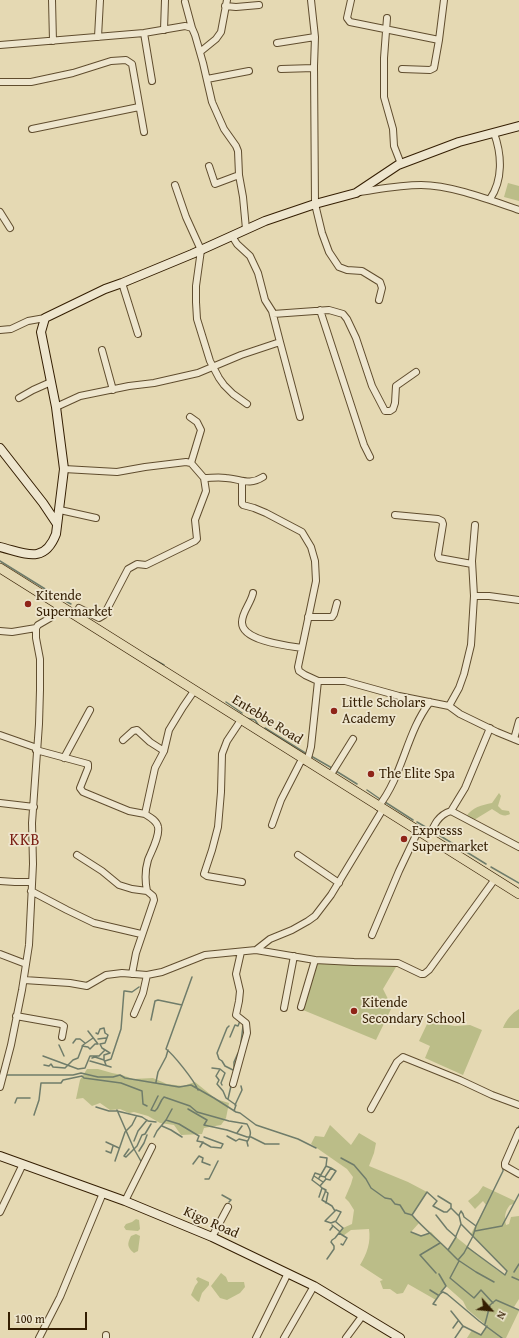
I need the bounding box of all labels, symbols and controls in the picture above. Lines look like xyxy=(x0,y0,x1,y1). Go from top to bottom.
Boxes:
place label: Kitende Supermarket xyxy=(36,588,112,620)
marker: Kitende Supermarket xyxy=(23,599,33,609)
street label: Entebbe Road xyxy=(229,692,305,748)
place label: Little Scholars Academy xyxy=(342,695,426,728)
marker: Little Scholars Academy xyxy=(329,706,339,716)
place label: The Elite Spa xyxy=(379,766,455,782)
marker: The Elite Spa xyxy=(366,769,376,779)
place label: Expresss Supermarket xyxy=(412,823,488,856)
district label: KKB xyxy=(9,831,41,851)
marker: Expresss Supermarket xyxy=(399,834,409,844)
place label: Kitende Secondary School xyxy=(362,995,465,1028)
marker: Kitende Secondary School xyxy=(349,1006,359,1016)
street label: Kigo Road xyxy=(181,1203,241,1243)
north arrow xyxy=(471,1290,511,1330)
scale bar xyxy=(10,1304,89,1330)
text: N xyxy=(493,1309,510,1322)
text: 100 m xyxy=(15,1310,45,1327)

